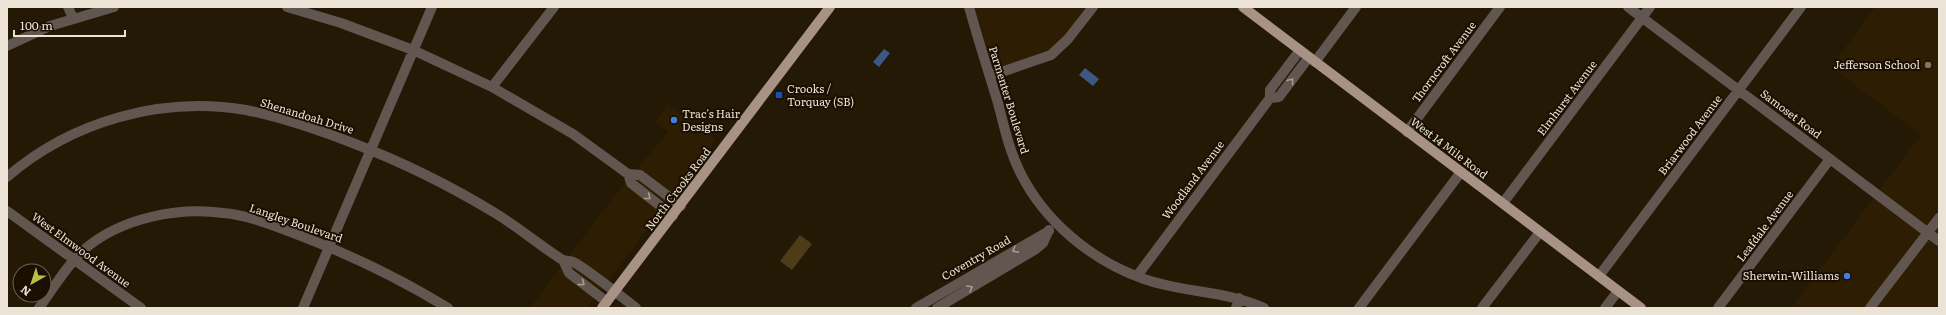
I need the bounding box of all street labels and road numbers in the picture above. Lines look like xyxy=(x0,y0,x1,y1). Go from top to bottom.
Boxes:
street label: Thorncroft Avenue xyxy=(1407,17,1479,105)
street label: Parmenter Boulevard xyxy=(986,44,1034,156)
street label: Elmhurst Avenue xyxy=(1533,56,1600,138)
street label: Samoset Road xyxy=(1758,85,1826,142)
street label: Briarwood Avenue xyxy=(1654,91,1725,178)
street label: Shenandoah Drive xyxy=(259,93,356,137)
street label: West 14 Mile Road xyxy=(1408,113,1492,182)
street label: Woodland Avenue xyxy=(1157,136,1227,222)
street label: North Crooks Road xyxy=(641,143,714,233)
street label: Leafdale Avenue xyxy=(1732,186,1797,264)
street label: Langley Boulevard xyxy=(248,199,345,246)
street label: West Elmwood Avenue xyxy=(29,208,135,291)
street label: Coventry Road xyxy=(938,231,1013,283)

